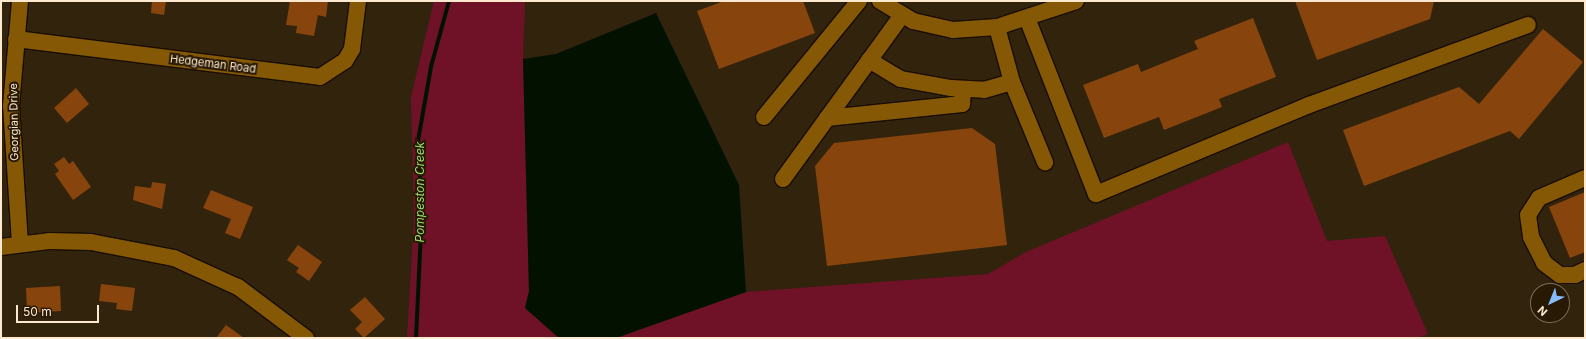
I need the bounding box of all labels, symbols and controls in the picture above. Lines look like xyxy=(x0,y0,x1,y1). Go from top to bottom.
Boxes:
street label: Hedgeman Road xyxy=(169,52,257,76)
street label: Georgian Drive xyxy=(7,83,21,161)
water label: Pompeston Creek xyxy=(413,142,427,242)
north arrow xyxy=(1530,283,1570,323)
scale bar xyxy=(18,297,101,323)
text: N xyxy=(1535,303,1550,319)
text: 50 m xyxy=(23,304,52,319)

